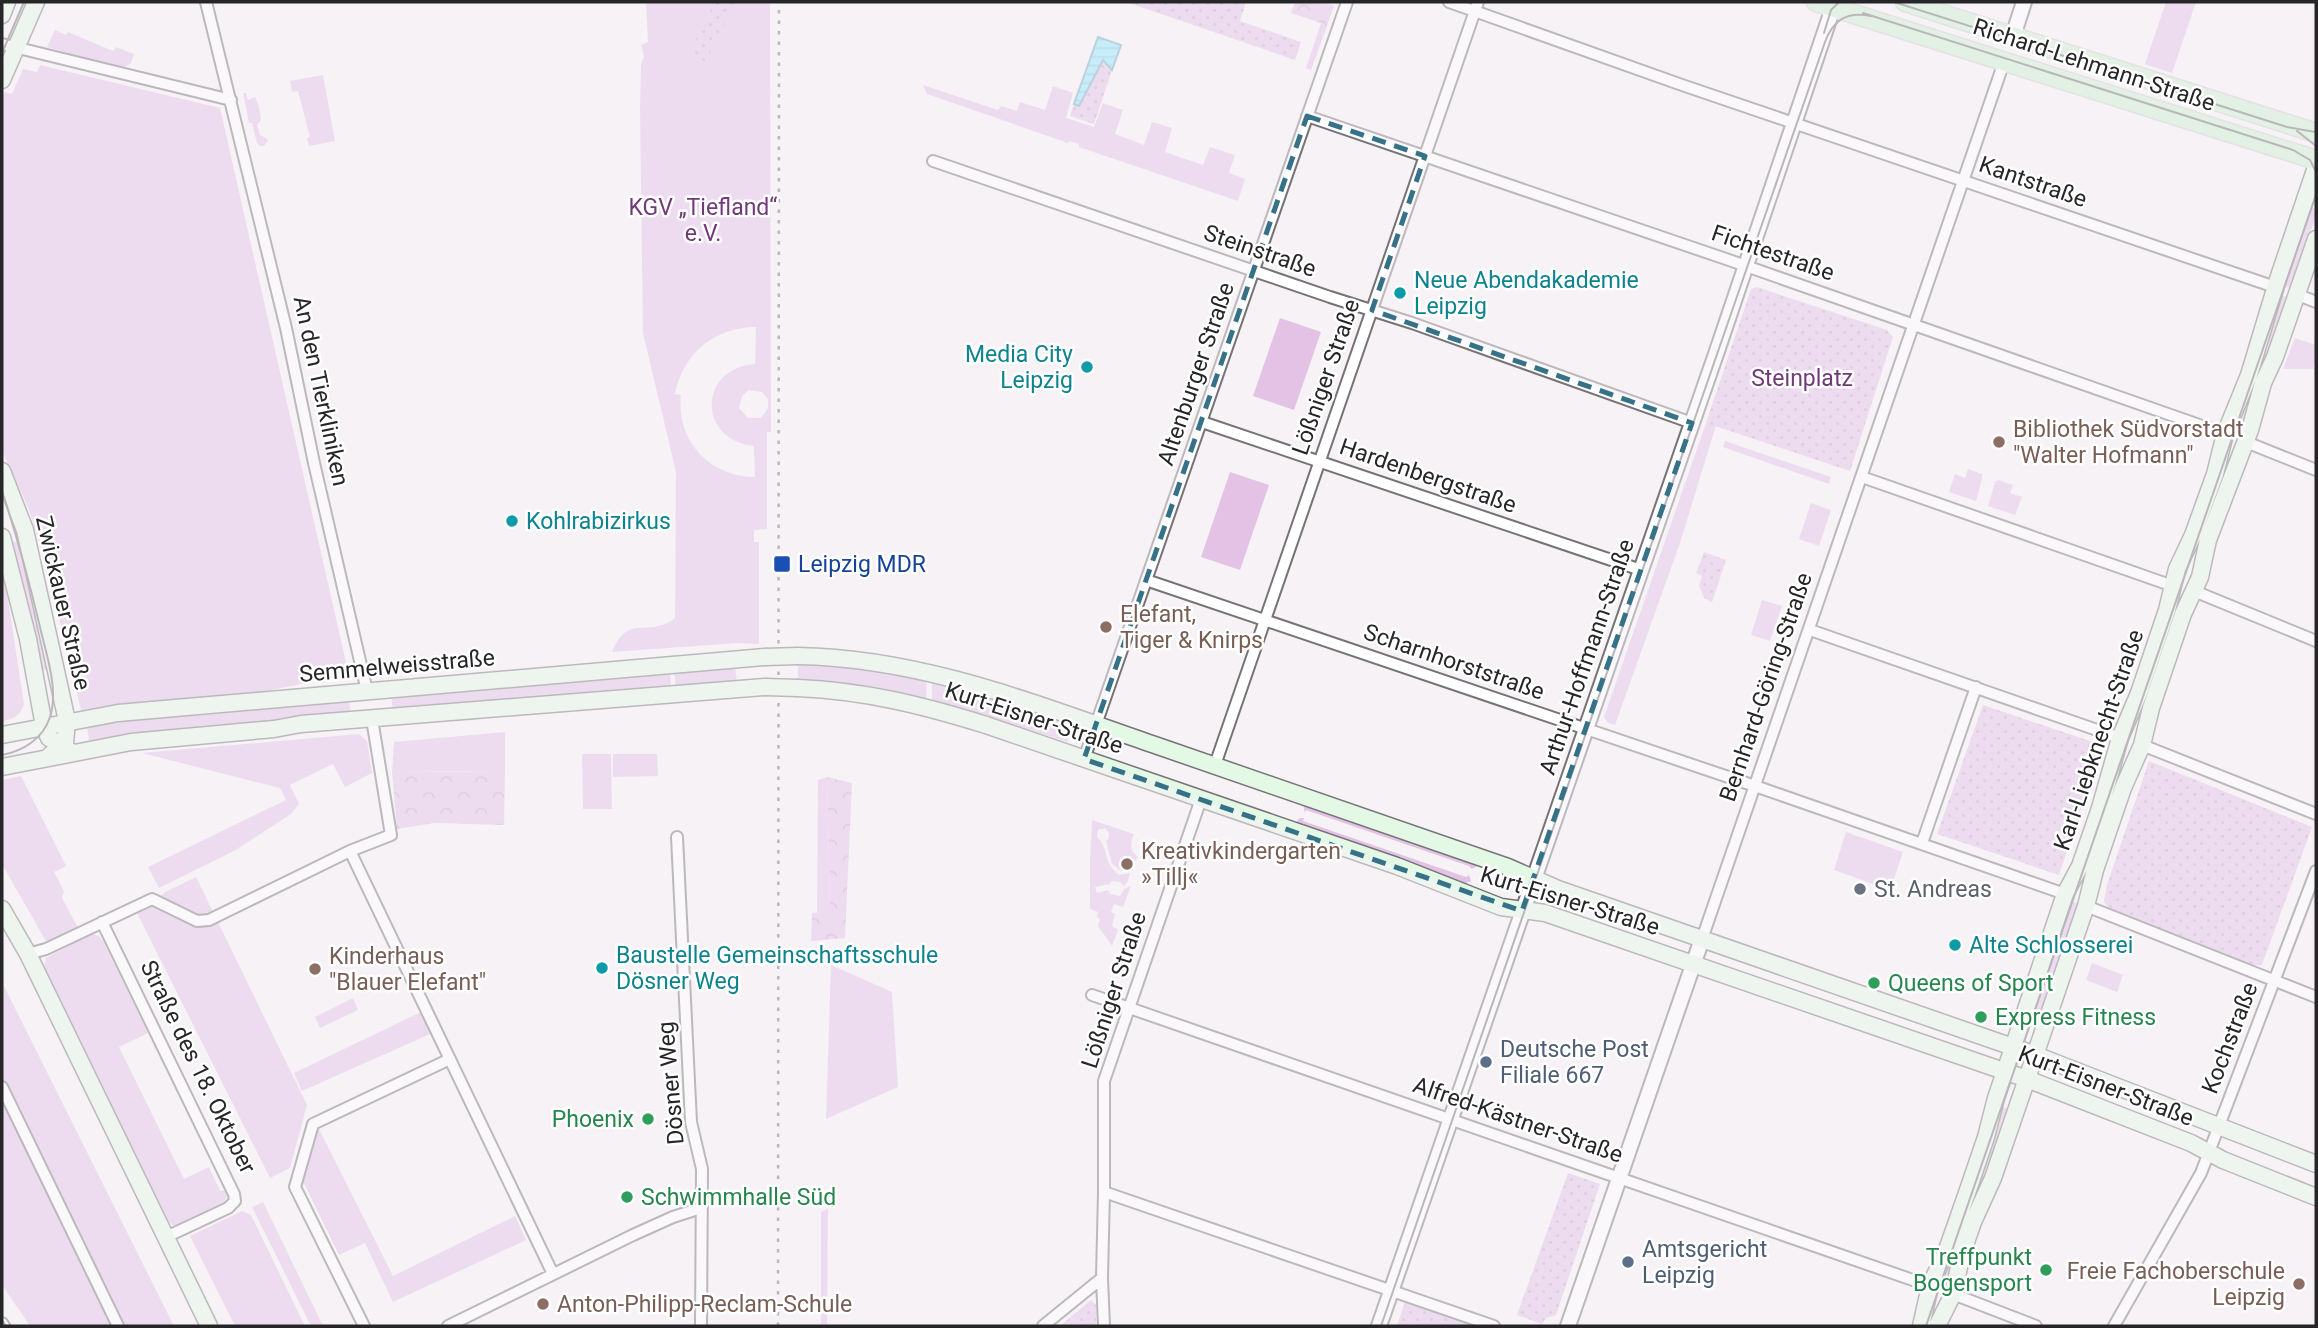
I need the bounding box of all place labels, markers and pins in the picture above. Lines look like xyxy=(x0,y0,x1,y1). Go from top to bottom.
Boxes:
place label: Neue Abendakademie Leipzig xyxy=(1414,267,1639,320)
marker: Neue Abendakademie Leipzig xyxy=(1392,285,1408,301)
place label: Media City Leipzig xyxy=(965,341,1073,394)
marker: Media City Leipzig xyxy=(1079,359,1095,375)
place label: Bibliothek Südvorstadt "Walter Hofmann" xyxy=(2013,416,2243,469)
marker: Bibliothek Südvorstadt "Walter Hofmann" xyxy=(1991,434,2007,450)
place label: Kohlrabizirkus xyxy=(526,508,671,535)
marker: Kohlrabizirkus xyxy=(504,513,520,529)
place label: Leipzig MDR xyxy=(798,551,926,578)
marker: Leipzig MDR xyxy=(772,554,792,574)
place label: Elefant, Tiger & Knirps xyxy=(1120,601,1263,654)
marker: Elefant, Tiger & Knirps xyxy=(1098,619,1114,635)
place label: Kreativkindergarten »Tillj« xyxy=(1141,838,1341,891)
marker: Kreativkindergarten »Tillj« xyxy=(1119,856,1135,872)
place label: St. Andreas xyxy=(1874,876,1992,903)
marker: St. Andreas xyxy=(1852,881,1868,897)
place label: Alte Schlosserei xyxy=(1969,932,2133,959)
marker: Alte Schlosserei xyxy=(1947,937,1963,953)
place label: Baustelle Gemeinschaftsschule Dösner Weg xyxy=(616,942,938,995)
place label: Kinderhaus "Blauer Elefant" xyxy=(329,943,486,996)
marker: Baustelle Gemeinschaftsschule Dösner Weg xyxy=(594,960,610,976)
marker: Kinderhaus "Blauer Elefant" xyxy=(307,961,323,977)
place label: Queens of Sport xyxy=(1888,970,2054,997)
marker: Queens of Sport xyxy=(1866,975,1882,991)
place label: Express Fitness xyxy=(1995,1004,2156,1031)
marker: Express Fitness xyxy=(1973,1009,1989,1025)
place label: Deutsche Post Filiale 667 xyxy=(1500,1036,1649,1089)
marker: Deutsche Post Filiale 667 xyxy=(1478,1054,1494,1070)
place label: Phoenix xyxy=(552,1106,634,1133)
marker: Phoenix xyxy=(640,1111,656,1127)
place label: Schwimmhalle Süd xyxy=(641,1184,836,1211)
marker: Schwimmhalle Süd xyxy=(619,1189,635,1205)
place label: Amtsgericht Leipzig xyxy=(1642,1236,1767,1289)
place label: Treffpunkt Bogensport xyxy=(1913,1244,2032,1297)
marker: Amtsgericht Leipzig xyxy=(1620,1254,1636,1270)
place label: Freie Fachoberschule Leipzig xyxy=(2067,1258,2285,1311)
marker: Treffpunkt Bogensport xyxy=(2038,1262,2054,1278)
marker: Freie Fachoberschule Leipzig xyxy=(2291,1276,2307,1292)
place label: Anton-Philipp-Reclam-Schule xyxy=(557,1291,852,1318)
marker: Anton-Philipp-Reclam-Schule xyxy=(535,1296,551,1312)

